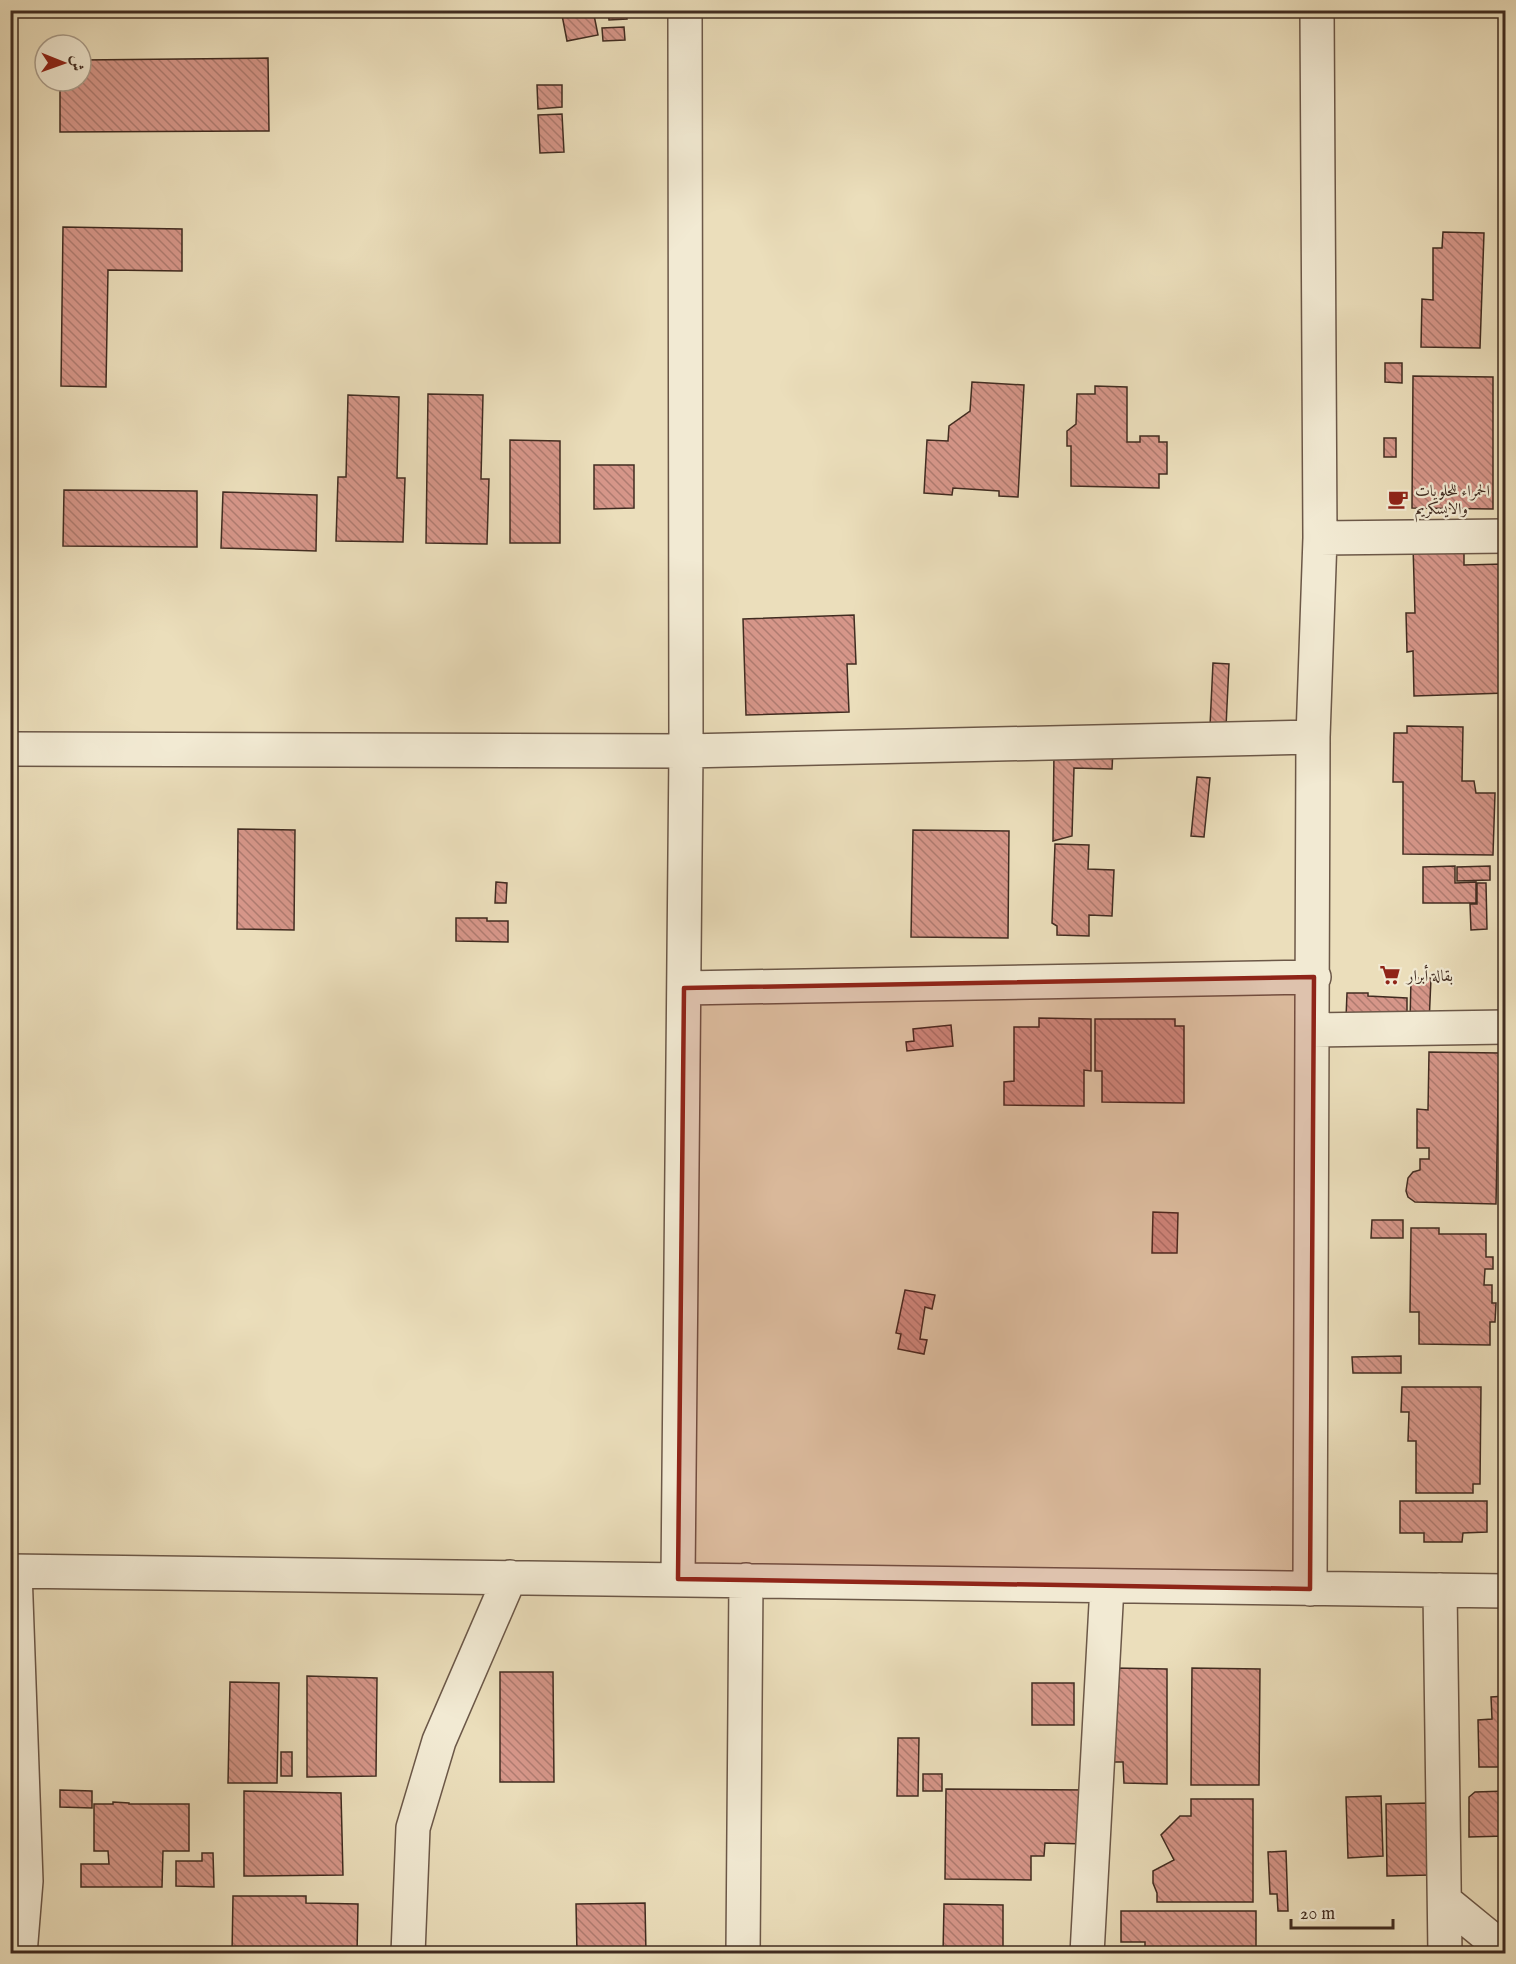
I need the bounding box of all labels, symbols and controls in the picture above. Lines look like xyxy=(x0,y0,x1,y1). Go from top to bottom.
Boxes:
north arrow xyxy=(33,33,93,93)
text: ش xyxy=(66,55,86,71)
place label: الحمراء للحلويات والايسكريم xyxy=(1415,482,1490,523)
cafe icon: الحمراء للحلويات والايسكريم xyxy=(1386,487,1410,511)
supermarket icon: بقالة أبرار xyxy=(1378,963,1402,987)
place label: بقالة أبرار xyxy=(1405,964,1453,987)
scale bar xyxy=(1291,1892,1393,1930)
text: 20 m xyxy=(1300,1903,1335,1926)

